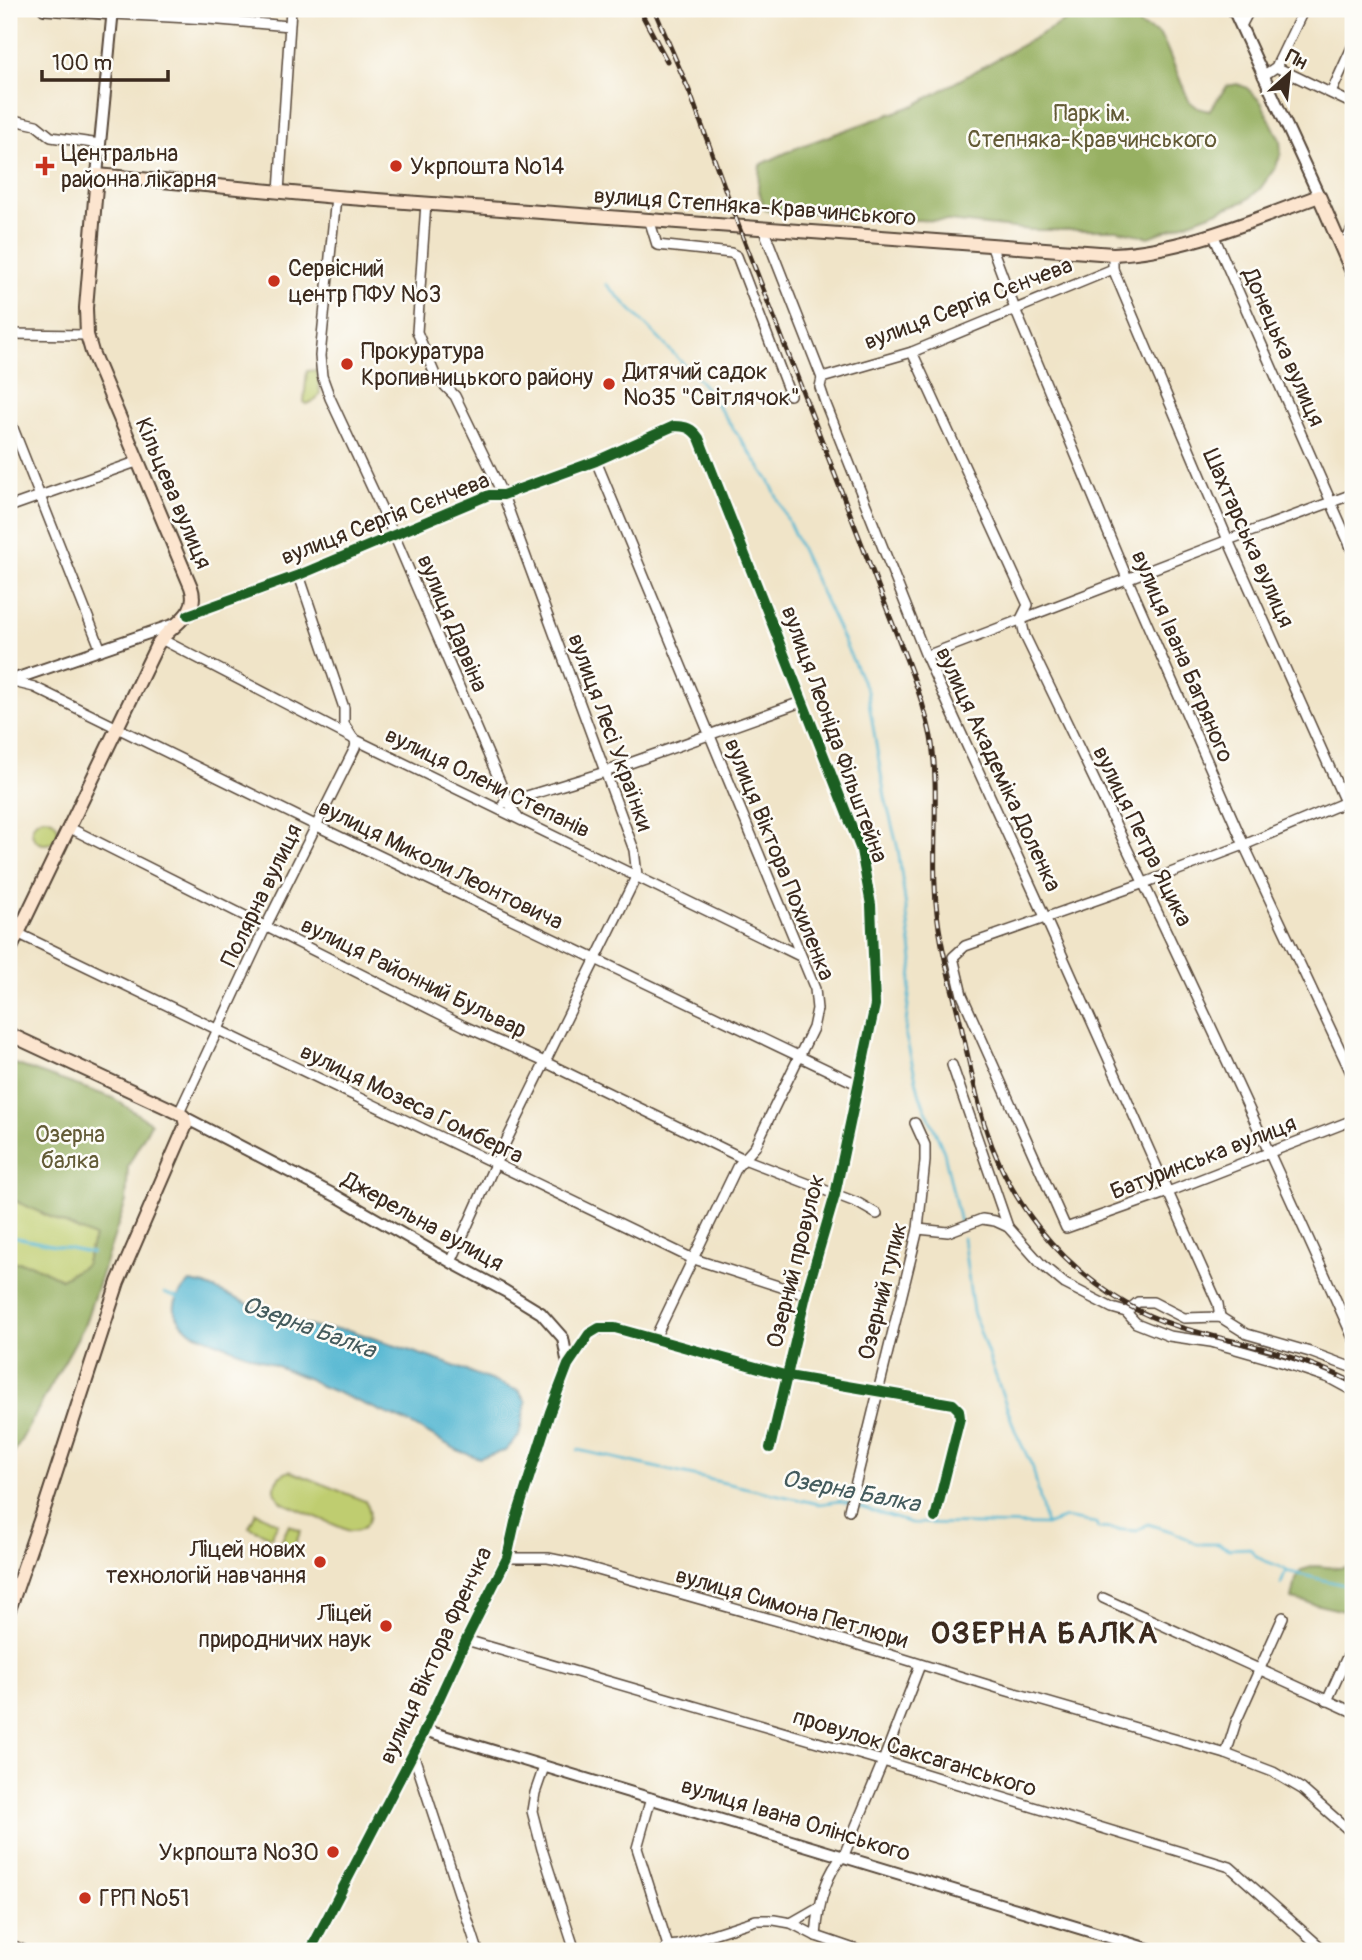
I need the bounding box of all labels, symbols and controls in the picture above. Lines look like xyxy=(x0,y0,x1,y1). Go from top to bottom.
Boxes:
scale bar xyxy=(42,38,168,82)
north arrow xyxy=(1254,38,1324,108)
text: Пн xyxy=(1282,44,1311,75)
text: 100 m xyxy=(52,50,112,77)
park label: Парк ім. Степняка-Кравчинського xyxy=(967,99,1217,154)
place label: Центральна районна лікарня xyxy=(61,139,216,194)
place label: Укрпошта №14 xyxy=(410,152,564,181)
marker: Центральна районна лікарня xyxy=(35,156,55,176)
marker: Укрпошта №14 xyxy=(388,158,404,174)
street label: вулиця Степняка-Кравчинського xyxy=(593,181,917,232)
street label: вулиця Сергія Сєнчева xyxy=(860,250,1076,357)
place label: Сервісний центр ПФУ №3 xyxy=(288,254,441,309)
street label: Донецька вулиця xyxy=(1235,263,1331,431)
marker: Сервісний центр ПФУ №3 xyxy=(266,273,282,289)
place label: Прокуратура Кропивницького району xyxy=(361,337,593,392)
marker: Прокуратура Кропивницького району xyxy=(339,356,355,372)
place label: Дитячий садок №35 "Світлячок" xyxy=(622,357,800,412)
marker: Дитячий садок №35 "Світлячок" xyxy=(601,376,617,392)
street label: Кільцева вулиця xyxy=(129,413,218,573)
street label: Шахтарська вулиця xyxy=(1196,444,1301,632)
street label: вулиця Сергія Сєнчева xyxy=(277,465,493,572)
street label: вулиця Івана Багряного xyxy=(1125,546,1240,767)
street label: вулиця Дарвіна xyxy=(411,550,495,696)
street label: вулиця Леоніда Фільштейна xyxy=(775,602,894,866)
street label: вулиця Лесі Українки xyxy=(561,629,660,835)
street label: вулиця Академіка Доленка xyxy=(929,642,1068,896)
street label: вулиця Олени Степанів xyxy=(380,720,595,845)
street label: вулиця Віктора Похиленка xyxy=(718,734,841,984)
street label: вулиця Петра Яцика xyxy=(1086,741,1199,931)
street label: вулиця Миколи Леонтовича xyxy=(314,793,568,936)
street label: Полярна вулиця xyxy=(214,819,309,972)
street label: вулиця Районний Бульвар xyxy=(296,910,531,1045)
street label: вулиця Мозеса Гомберга xyxy=(295,1037,528,1170)
street label: Батуринська вулиця xyxy=(1106,1109,1300,1206)
park label: Озерна балка xyxy=(35,1120,105,1175)
street label: Джерельна вулиця xyxy=(336,1164,509,1278)
street label: Озерний провулок xyxy=(760,1171,831,1351)
street label: Озерний тупик xyxy=(851,1219,914,1363)
water label: Озерна Балка xyxy=(238,1290,381,1366)
water label: Озерна Балка xyxy=(779,1464,924,1519)
place label: Ліцей нових технологій навчання xyxy=(106,1535,306,1590)
street label: вулиця Віктора Френчка xyxy=(372,1542,499,1768)
marker: Ліцей нових технологій навчання xyxy=(312,1554,328,1570)
street label: вулиця Симона Петлюри xyxy=(672,1560,911,1655)
place label: Ліцей природничих наук xyxy=(198,1599,372,1654)
district label: ОЗЕРНА БАЛКА xyxy=(931,1615,1159,1652)
marker: Ліцей природничих наук xyxy=(378,1618,394,1634)
street label: провулок Саксаганського xyxy=(790,1702,1040,1803)
street label: вулиця Івана Олінського xyxy=(678,1771,914,1868)
place label: Укрпошта №30 xyxy=(158,1838,319,1867)
marker: Укрпошта №30 xyxy=(325,1844,341,1860)
place label: ГРП №51 xyxy=(99,1884,190,1913)
marker: ГРП №51 xyxy=(77,1890,93,1906)

